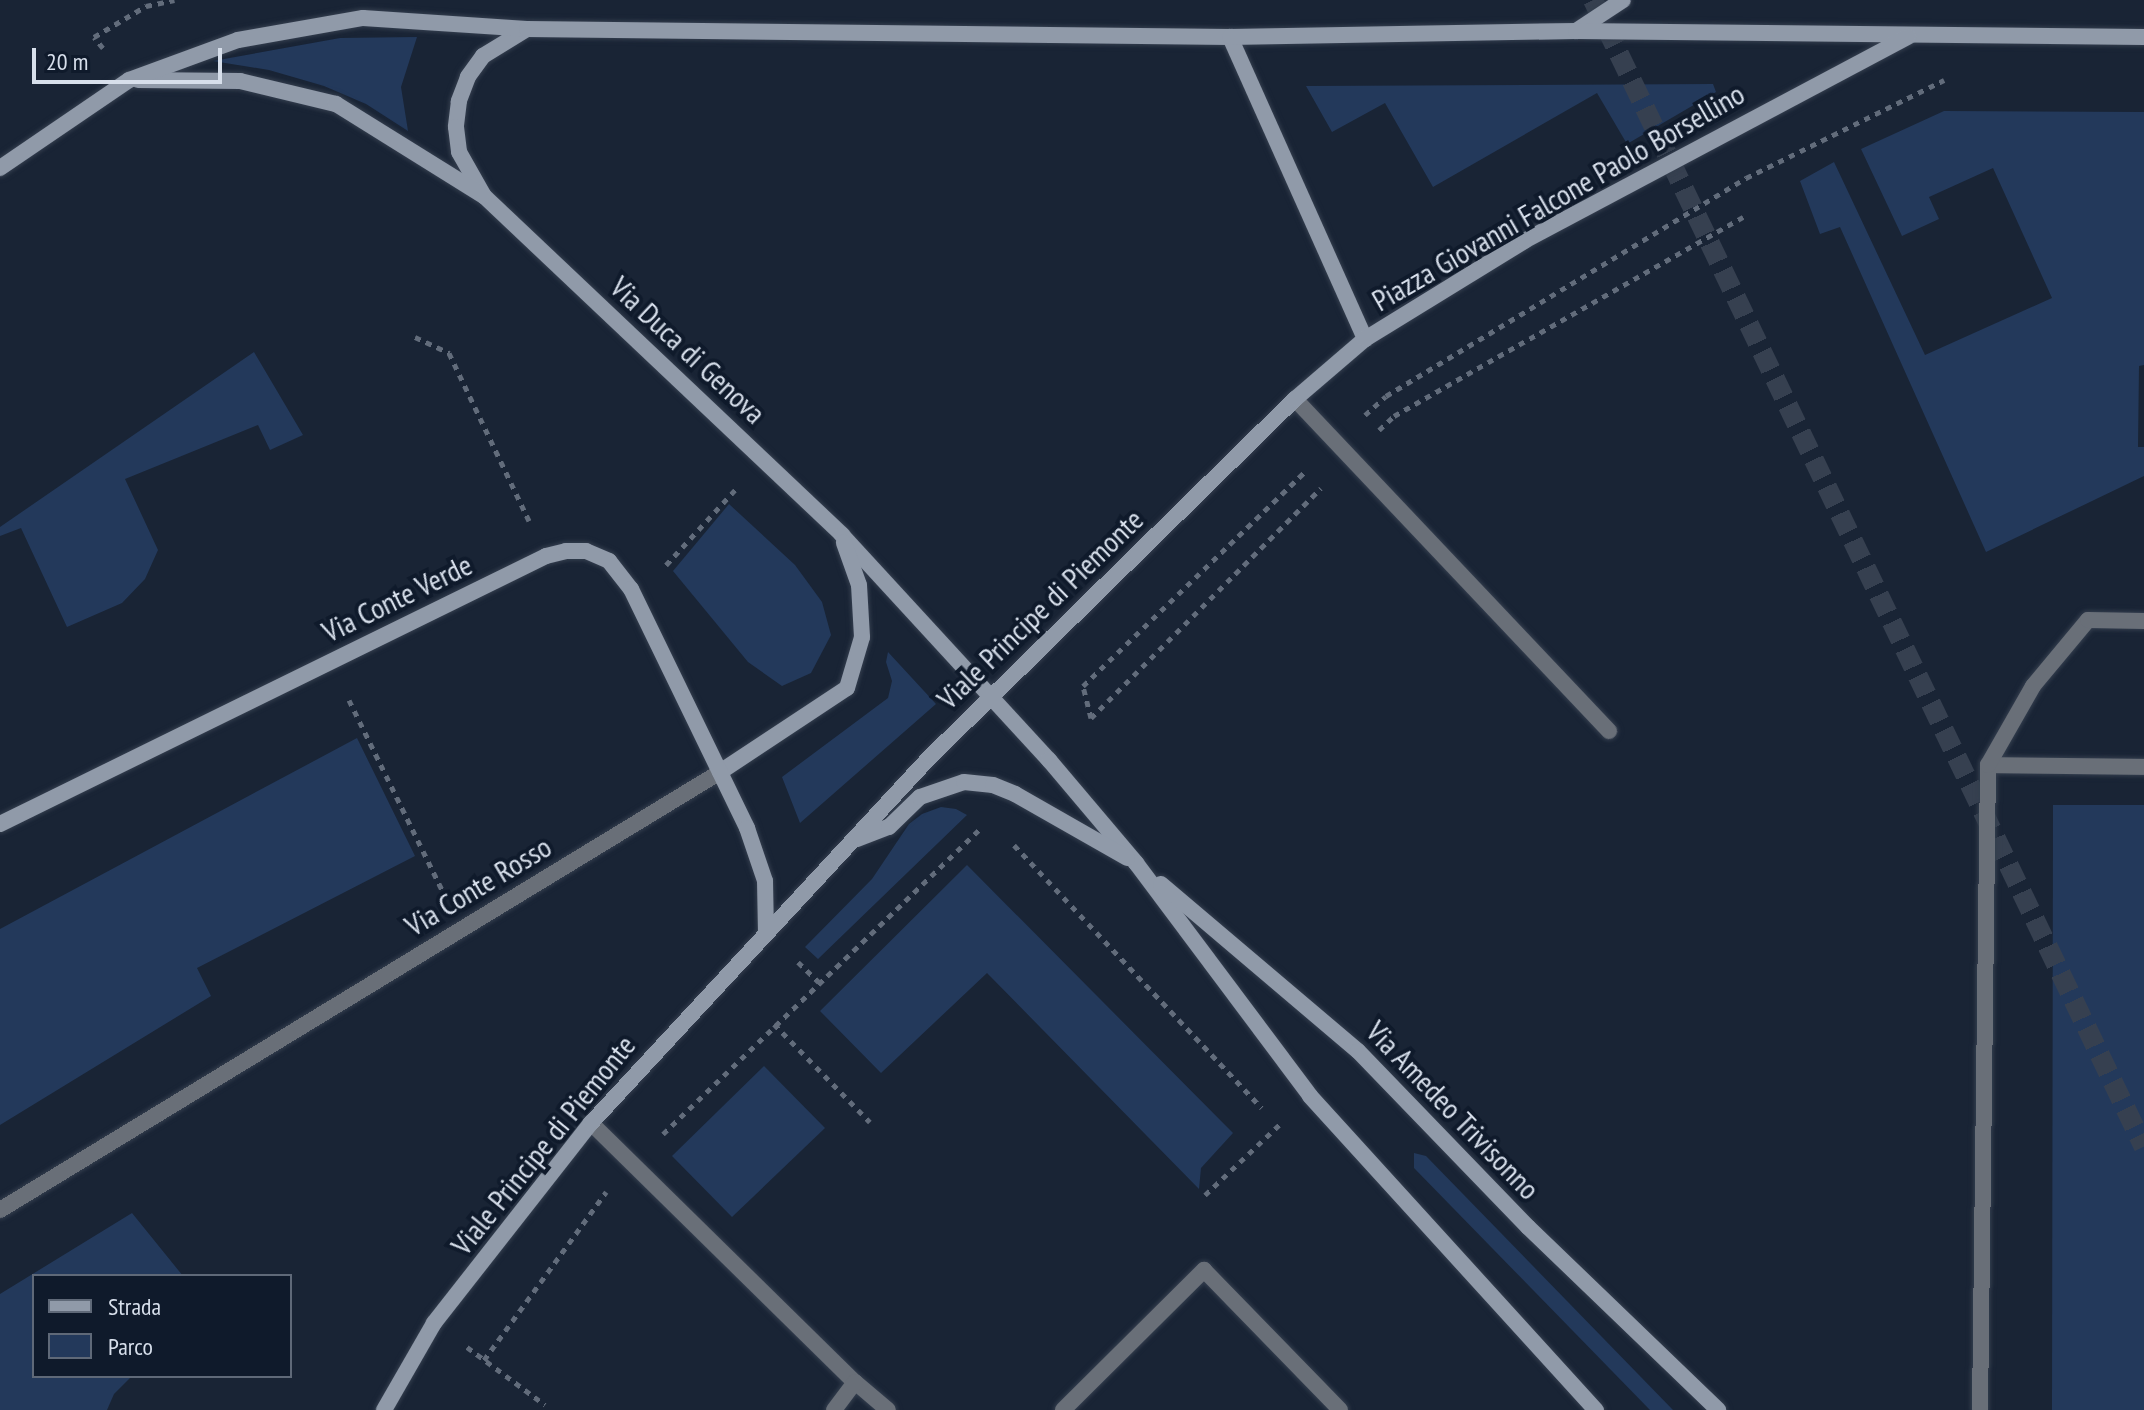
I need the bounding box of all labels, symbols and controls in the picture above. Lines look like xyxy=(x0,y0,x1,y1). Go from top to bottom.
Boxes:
scale bar xyxy=(36,32,226,82)
text: 20 m xyxy=(46,46,88,77)
street label: Piazza Giovanni Falcone Paolo Borsellino xyxy=(1366,75,1750,319)
street label: Via Duca di Genova xyxy=(603,269,773,431)
street label: Viale Principe di Piemonte xyxy=(930,502,1150,716)
street label: Via Conte Verde xyxy=(316,546,478,650)
street label: Via Conte Rosso xyxy=(398,828,558,944)
street label: Via Amedeo Trivisonno xyxy=(1358,1013,1548,1207)
street label: Viale Principe di Piemonte xyxy=(443,1028,643,1262)
legend xyxy=(32,1274,292,1378)
text: Strada xyxy=(108,1291,161,1322)
text: Parco xyxy=(108,1331,153,1362)

